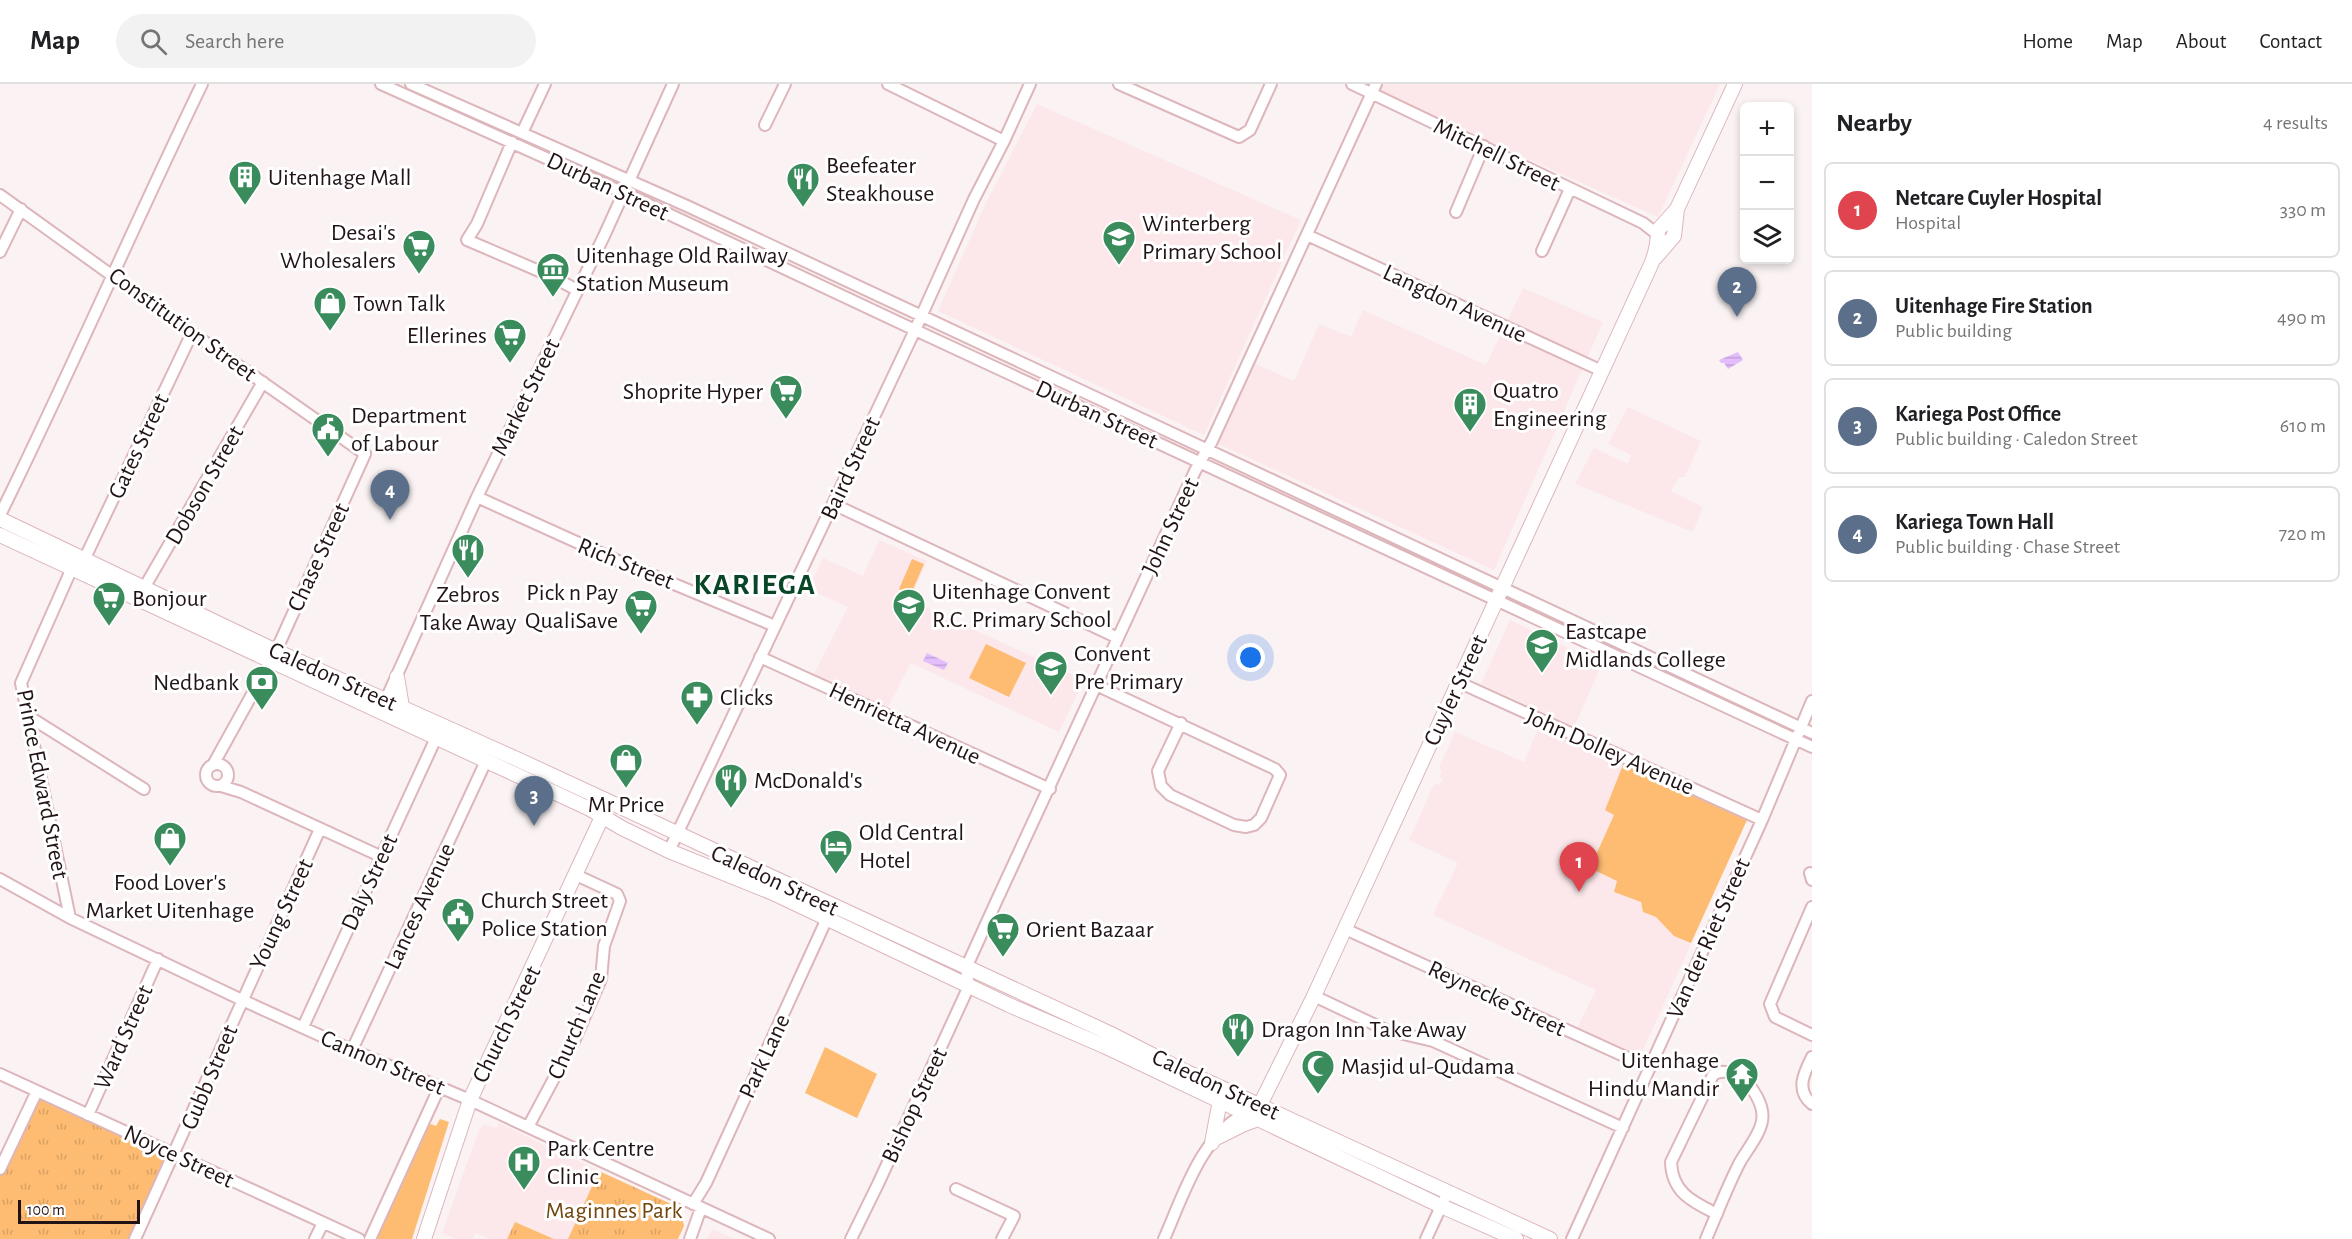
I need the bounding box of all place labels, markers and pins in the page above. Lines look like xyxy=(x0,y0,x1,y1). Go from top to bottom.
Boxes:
place label: Beefeater Steakhouse xyxy=(826,154,934,206)
building icon: Uitenhage Mall xyxy=(227,159,263,206)
restaurant icon: Beefeater Steakhouse xyxy=(785,161,821,208)
place label: Uitenhage Mall xyxy=(268,166,412,190)
place label: Winterberg Primary School xyxy=(1142,212,1282,264)
school or university icon: Winterberg Primary School xyxy=(1101,219,1137,266)
place label: Desai's Wholesalers xyxy=(280,221,396,273)
supermarket icon: Desai's Wholesalers xyxy=(401,228,437,275)
place label: Uitenhage Old Railway Station Museum xyxy=(576,244,788,296)
museum icon: Uitenhage Old Railway Station Museum xyxy=(535,251,571,298)
pin: 2 xyxy=(1718,268,1756,317)
shop icon: Town Talk xyxy=(312,285,348,332)
place label: Town Talk xyxy=(353,292,445,316)
supermarket icon: Ellerines xyxy=(492,317,528,364)
place label: Ellerines xyxy=(407,324,487,348)
supermarket icon: Shoprite Hyper xyxy=(768,373,804,420)
place label: Quatro Engineering xyxy=(1493,379,1607,431)
place label: Shoprite Hyper xyxy=(623,380,763,404)
building icon: Quatro Engineering xyxy=(1452,386,1488,433)
place label: Department of Labour xyxy=(351,404,467,456)
public building icon: Department of Labour xyxy=(310,411,346,458)
pin: 4 xyxy=(370,470,410,520)
restaurant icon: Zebros Take Away xyxy=(450,532,486,579)
supermarket icon: Bonjour xyxy=(91,580,127,627)
place label: Uitenhage Convent R.C. Primary School xyxy=(932,580,1112,632)
place label: Pick n Pay QualiSave xyxy=(525,581,618,633)
place label: Zebros Take Away xyxy=(419,583,517,635)
place label: Bonjour xyxy=(132,587,207,611)
school or university icon: Uitenhage Convent R.C. Primary School xyxy=(891,587,927,634)
supermarket icon: Pick n Pay QualiSave xyxy=(623,588,659,635)
place label: Eastcape Midlands College xyxy=(1565,620,1726,672)
school or university icon: Eastcape Midlands College xyxy=(1524,627,1560,674)
place label: Convent Pre Primary xyxy=(1074,642,1183,694)
school or university icon: Convent Pre Primary xyxy=(1033,649,1069,696)
bank icon: Nedbank xyxy=(244,664,280,711)
place label: Nedbank xyxy=(153,671,239,695)
pharmacy icon: Clicks xyxy=(679,679,715,726)
place label: Clicks xyxy=(720,686,773,710)
shop icon: Mr Price xyxy=(608,742,644,789)
restaurant icon: McDonald's xyxy=(713,762,749,809)
place label: McDonald's xyxy=(754,769,863,793)
pin: 3 xyxy=(514,776,554,826)
place label: Mr Price xyxy=(588,793,664,817)
shop icon: Food Lover's Market Uitenhage xyxy=(152,820,188,867)
place label: Old Central Hotel xyxy=(859,821,964,873)
hotel icon: Old Central Hotel xyxy=(818,828,854,875)
pin: 1 xyxy=(1560,842,1598,892)
place label: Food Lover's Market Uitenhage xyxy=(86,871,254,923)
place label: Church Street Police Station xyxy=(481,889,608,941)
public building icon: Church Street Police Station xyxy=(440,896,476,943)
supermarket icon: Orient Bazaar xyxy=(985,911,1021,958)
place label: Orient Bazaar xyxy=(1026,918,1154,942)
restaurant icon: Dragon Inn Take Away xyxy=(1220,1011,1256,1058)
place label: Dragon Inn Take Away xyxy=(1261,1018,1466,1042)
mosque icon: Masjid ul-Qudama xyxy=(1300,1048,1336,1095)
place label: Uitenhage Hindu Mandir xyxy=(1588,1049,1719,1101)
place label: Masjid ul-Qudama xyxy=(1341,1055,1515,1079)
temple icon: Uitenhage Hindu Mandir xyxy=(1724,1056,1760,1103)
place label: Park Centre Clinic xyxy=(547,1137,654,1189)
hospital icon: Park Centre Clinic xyxy=(506,1144,542,1191)

